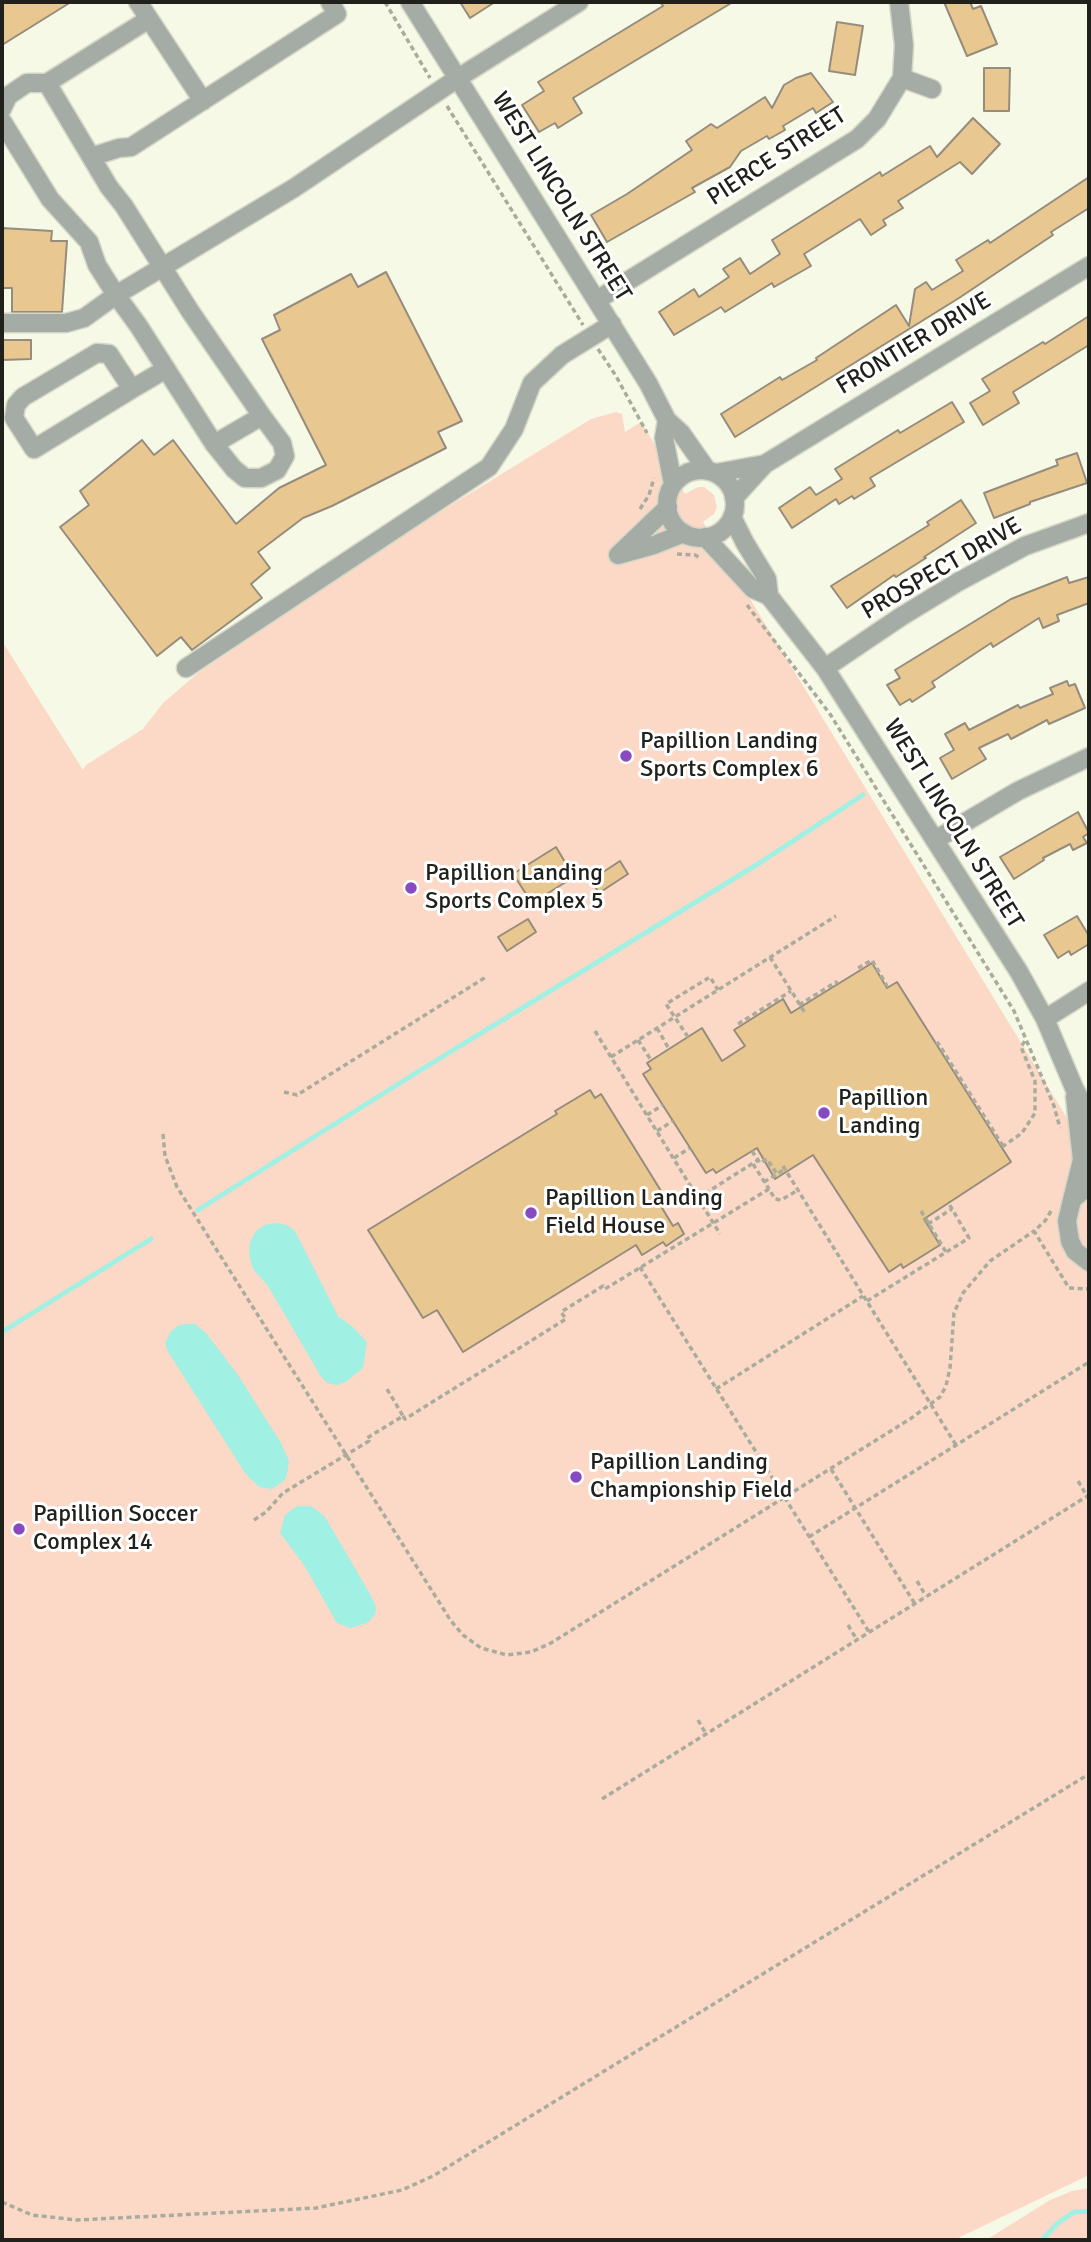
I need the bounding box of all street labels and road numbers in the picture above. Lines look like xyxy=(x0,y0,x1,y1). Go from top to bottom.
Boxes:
street label: WEST LINCOLN STREET xyxy=(485,87,637,307)
street label: PIERCE STREET xyxy=(702,101,852,213)
street label: FRONTIER DRIVE xyxy=(832,287,996,401)
street label: PROSPECT DRIVE xyxy=(857,512,1027,626)
street label: WEST LINCOLN STREET xyxy=(877,714,1029,934)

